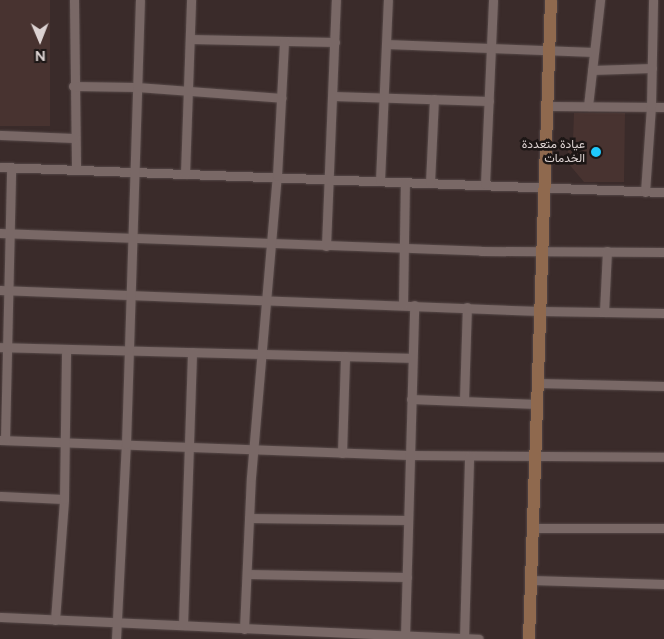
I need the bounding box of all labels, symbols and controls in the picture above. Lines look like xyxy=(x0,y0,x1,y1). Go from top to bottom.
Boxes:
north arrow xyxy=(15,15,65,65)
text: N xyxy=(35,47,46,64)
place label: عيادة متعددة الخدمات xyxy=(522,138,585,166)
marker: عيادة متعددة الخدمات xyxy=(589,145,603,159)

